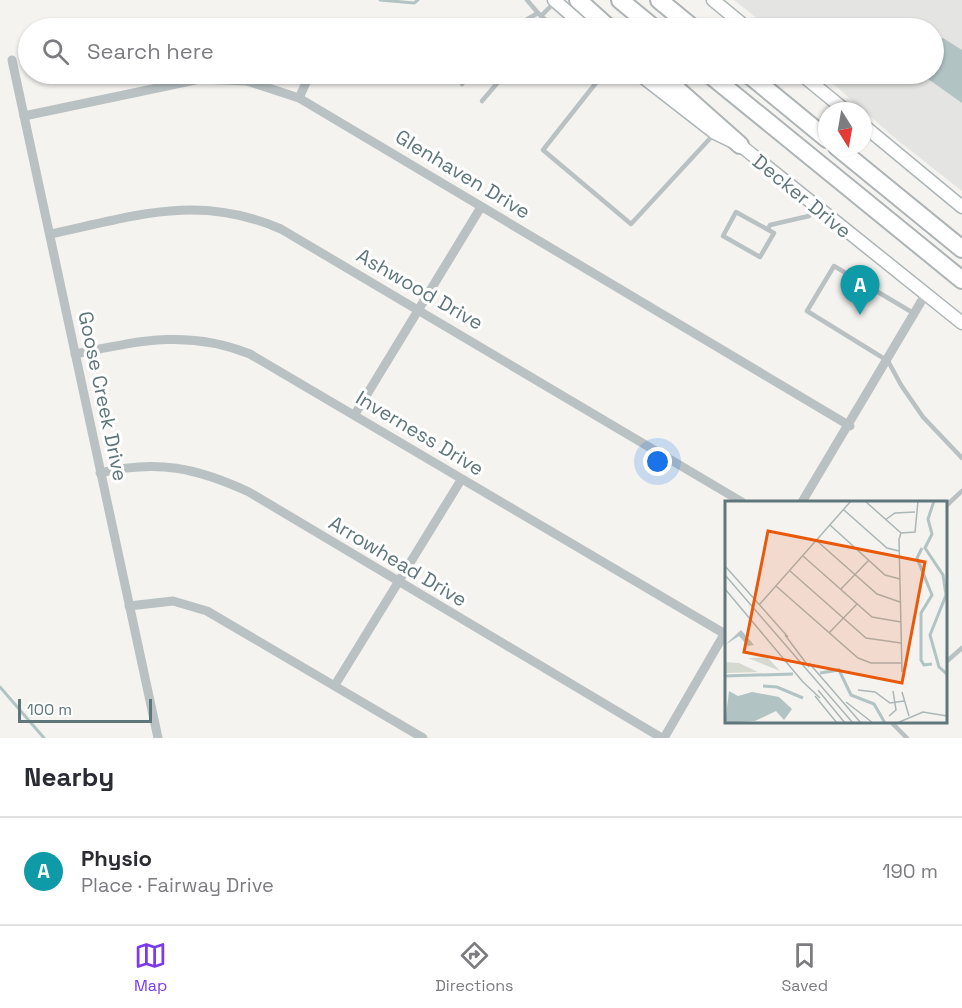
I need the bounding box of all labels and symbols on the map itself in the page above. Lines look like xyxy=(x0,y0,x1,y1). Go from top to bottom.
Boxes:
north arrow xyxy=(818,102,872,156)
street label: Glenhaven Drive xyxy=(391,123,535,225)
street label: Decker Drive xyxy=(747,148,857,244)
street label: Ashwood Drive xyxy=(352,242,488,336)
pin: A xyxy=(840,266,880,315)
street label: Goose Creek Drive xyxy=(72,309,134,483)
street label: Inverness Drive xyxy=(351,385,489,481)
your location xyxy=(643,447,672,476)
inset map xyxy=(725,501,947,723)
street label: Arrowhead Drive xyxy=(324,509,472,613)
scale bar xyxy=(18,696,152,724)

